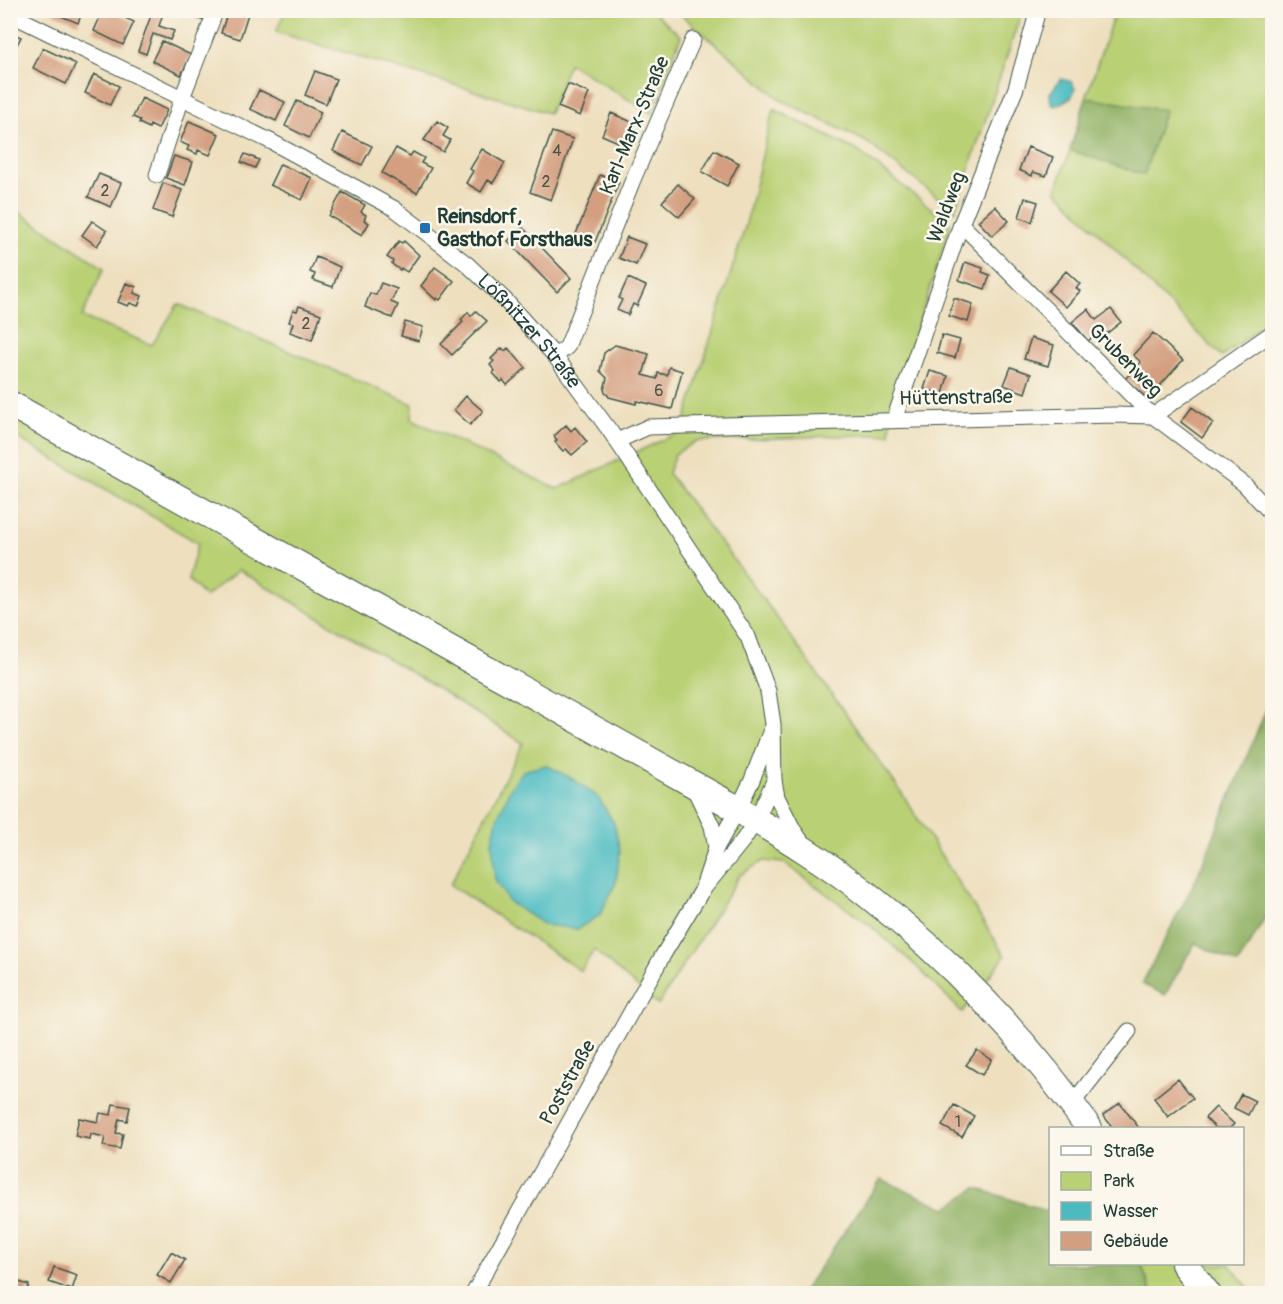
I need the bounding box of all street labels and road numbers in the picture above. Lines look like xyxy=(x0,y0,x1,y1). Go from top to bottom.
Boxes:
street label: Karl-Marx-Straße xyxy=(594,52,675,198)
street label: Waldweg xyxy=(921,168,971,246)
street label: Lößnitzer Straße xyxy=(472,269,586,393)
street label: Grubenweg xyxy=(1083,318,1168,403)
street label: Hüttenstraße xyxy=(899,384,1013,411)
street label: Poststraße xyxy=(534,1035,601,1129)

